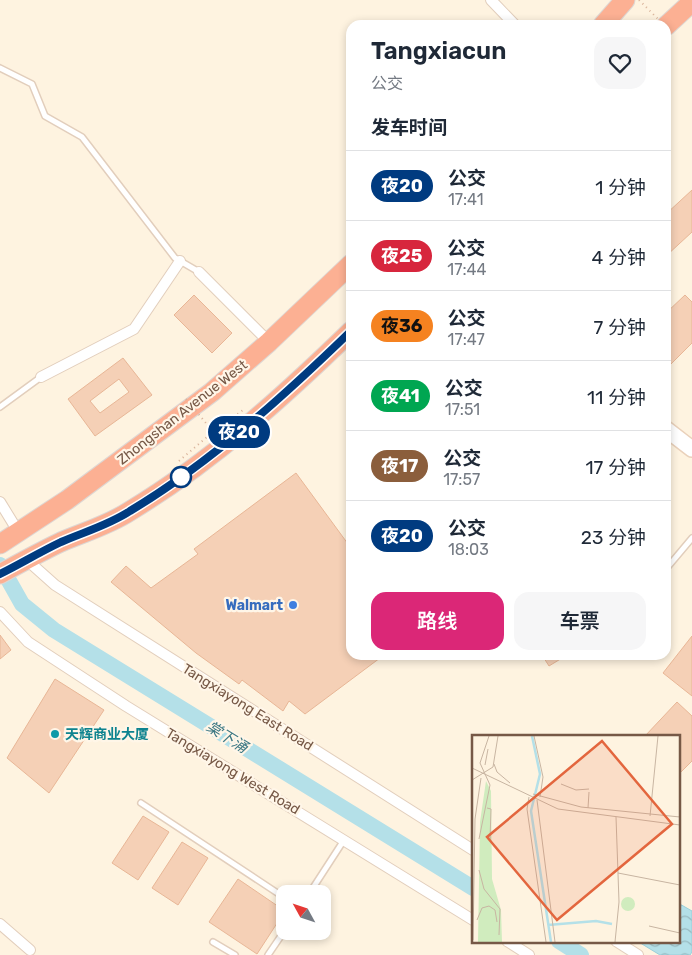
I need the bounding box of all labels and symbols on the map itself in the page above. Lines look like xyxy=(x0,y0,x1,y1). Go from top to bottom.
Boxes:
street label: Zhongshan Avenue West xyxy=(114,356,251,468)
line badge: 夜20 xyxy=(210,416,268,448)
unlabelled marker xyxy=(170,466,192,488)
place label: Walmart xyxy=(225,597,283,614)
marker: Walmart xyxy=(287,599,299,611)
street label: Tangxiayong East Road xyxy=(179,660,316,755)
water label: 棠下涌 xyxy=(203,717,253,758)
street label: Tangxiayong West Road xyxy=(163,725,303,818)
place label: 天辉商业大厦 xyxy=(65,726,149,743)
marker: 天辉商业大厦 xyxy=(49,728,61,740)
inset map xyxy=(472,735,680,942)
north arrow xyxy=(276,885,331,940)

